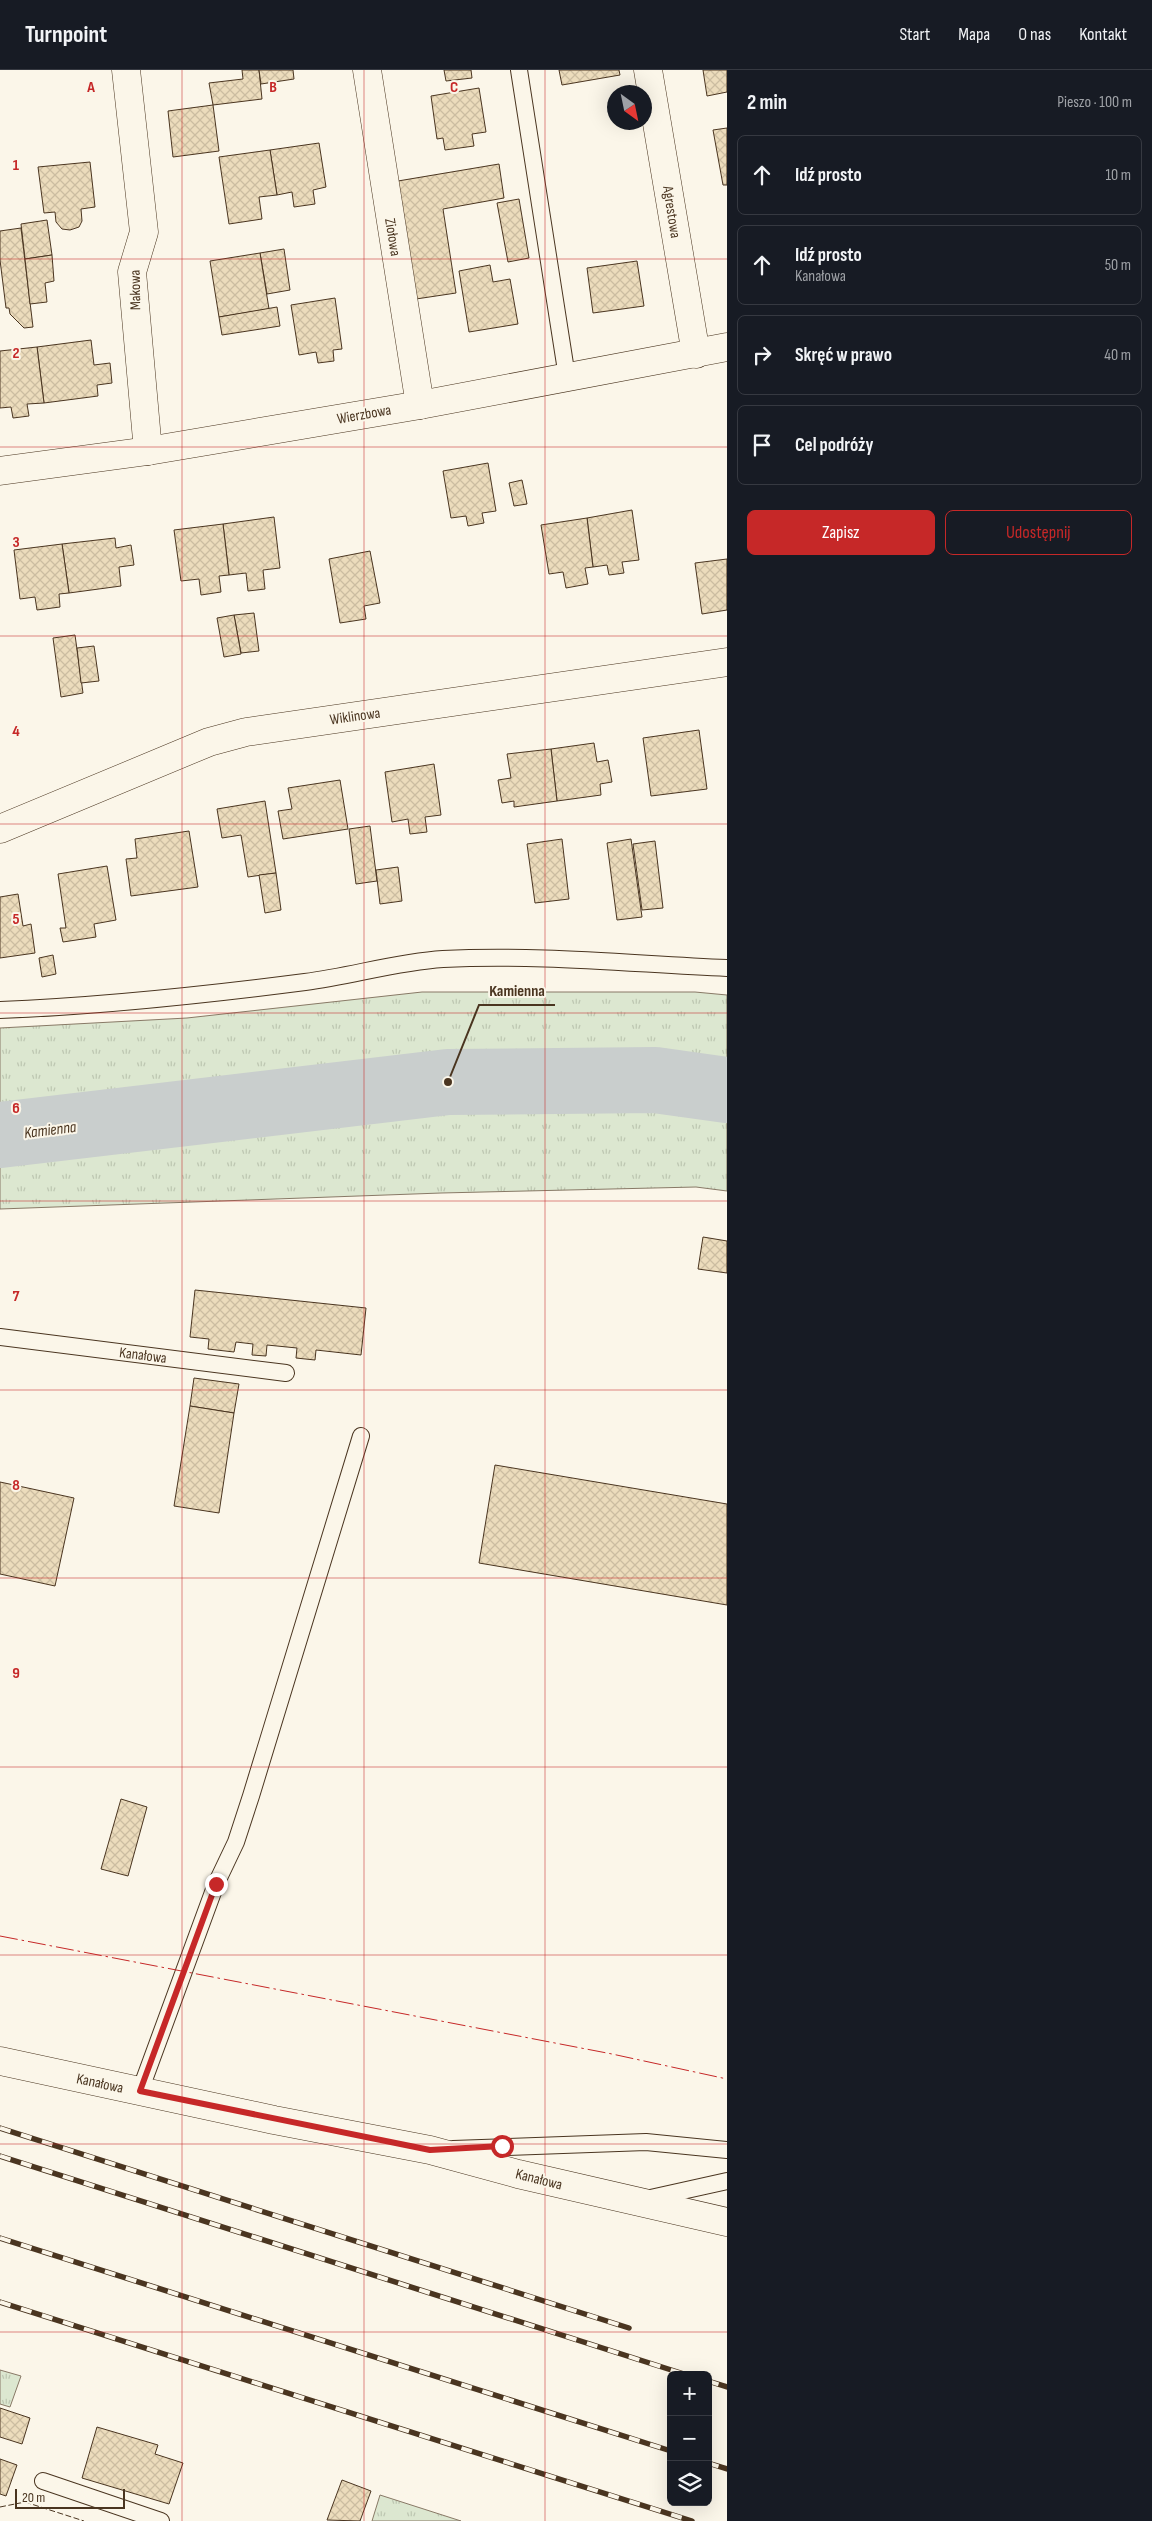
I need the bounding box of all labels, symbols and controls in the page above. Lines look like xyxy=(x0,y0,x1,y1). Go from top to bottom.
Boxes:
text: Turnpoint xyxy=(25,20,107,49)
text: Start xyxy=(899,24,930,45)
text: Mapa xyxy=(958,24,990,45)
text: O nas xyxy=(1018,24,1051,45)
text: Kontakt xyxy=(1079,24,1127,45)
text: A xyxy=(86,78,95,97)
text: B xyxy=(269,78,277,97)
text: C xyxy=(450,78,458,97)
north arrow xyxy=(607,85,652,130)
text: 2 min xyxy=(747,90,787,115)
text: Pieszo · 100 m xyxy=(1057,93,1132,112)
text: 1 xyxy=(13,156,20,175)
icon: ahead xyxy=(748,161,776,189)
text: Idź prosto xyxy=(795,164,862,187)
text: 10 m xyxy=(1105,166,1131,185)
street label: Agrestowa xyxy=(658,184,685,240)
street label: Ziołowa xyxy=(380,217,405,258)
text: Idź prosto xyxy=(795,244,862,267)
icon: ahead xyxy=(748,251,776,279)
text: 50 m xyxy=(1105,256,1131,275)
text: Kanałowa xyxy=(795,267,846,286)
street label: Makowa xyxy=(126,269,145,310)
icon: right xyxy=(748,341,776,369)
text: 2 xyxy=(12,344,20,363)
text: Skręć w prawo xyxy=(795,344,892,367)
text: 40 m xyxy=(1104,346,1131,365)
street label: Wierzbowa xyxy=(336,400,393,429)
icon: arrive xyxy=(748,431,776,459)
text: Cel podróży xyxy=(795,434,873,457)
button: Zapisz xyxy=(747,510,935,555)
button: Udostępnij xyxy=(945,510,1132,555)
text: 3 xyxy=(12,533,20,552)
street label: Wiklinowa xyxy=(329,704,382,729)
text: 4 xyxy=(12,722,20,741)
text: 5 xyxy=(12,910,20,929)
callout: Kamienna xyxy=(479,974,555,1005)
text: Kamienna xyxy=(489,982,545,1001)
text: 6 xyxy=(12,1099,20,1118)
water label: Kamienna xyxy=(23,1118,78,1143)
text: 7 xyxy=(13,1287,20,1306)
street label: Kanałowa xyxy=(118,1343,168,1368)
text: 8 xyxy=(12,1476,20,1495)
text: 9 xyxy=(12,1664,20,1683)
route end xyxy=(205,1873,228,1896)
street label: Kanałowa xyxy=(75,2069,125,2098)
route start xyxy=(491,2135,514,2158)
street label: Kanałowa xyxy=(513,2165,565,2195)
map controls xyxy=(667,2371,712,2506)
button: + xyxy=(667,2371,712,2416)
button: − xyxy=(667,2416,712,2461)
button: layers xyxy=(667,2461,712,2506)
scale bar xyxy=(15,2486,125,2509)
text: 20 m xyxy=(22,2489,45,2506)

